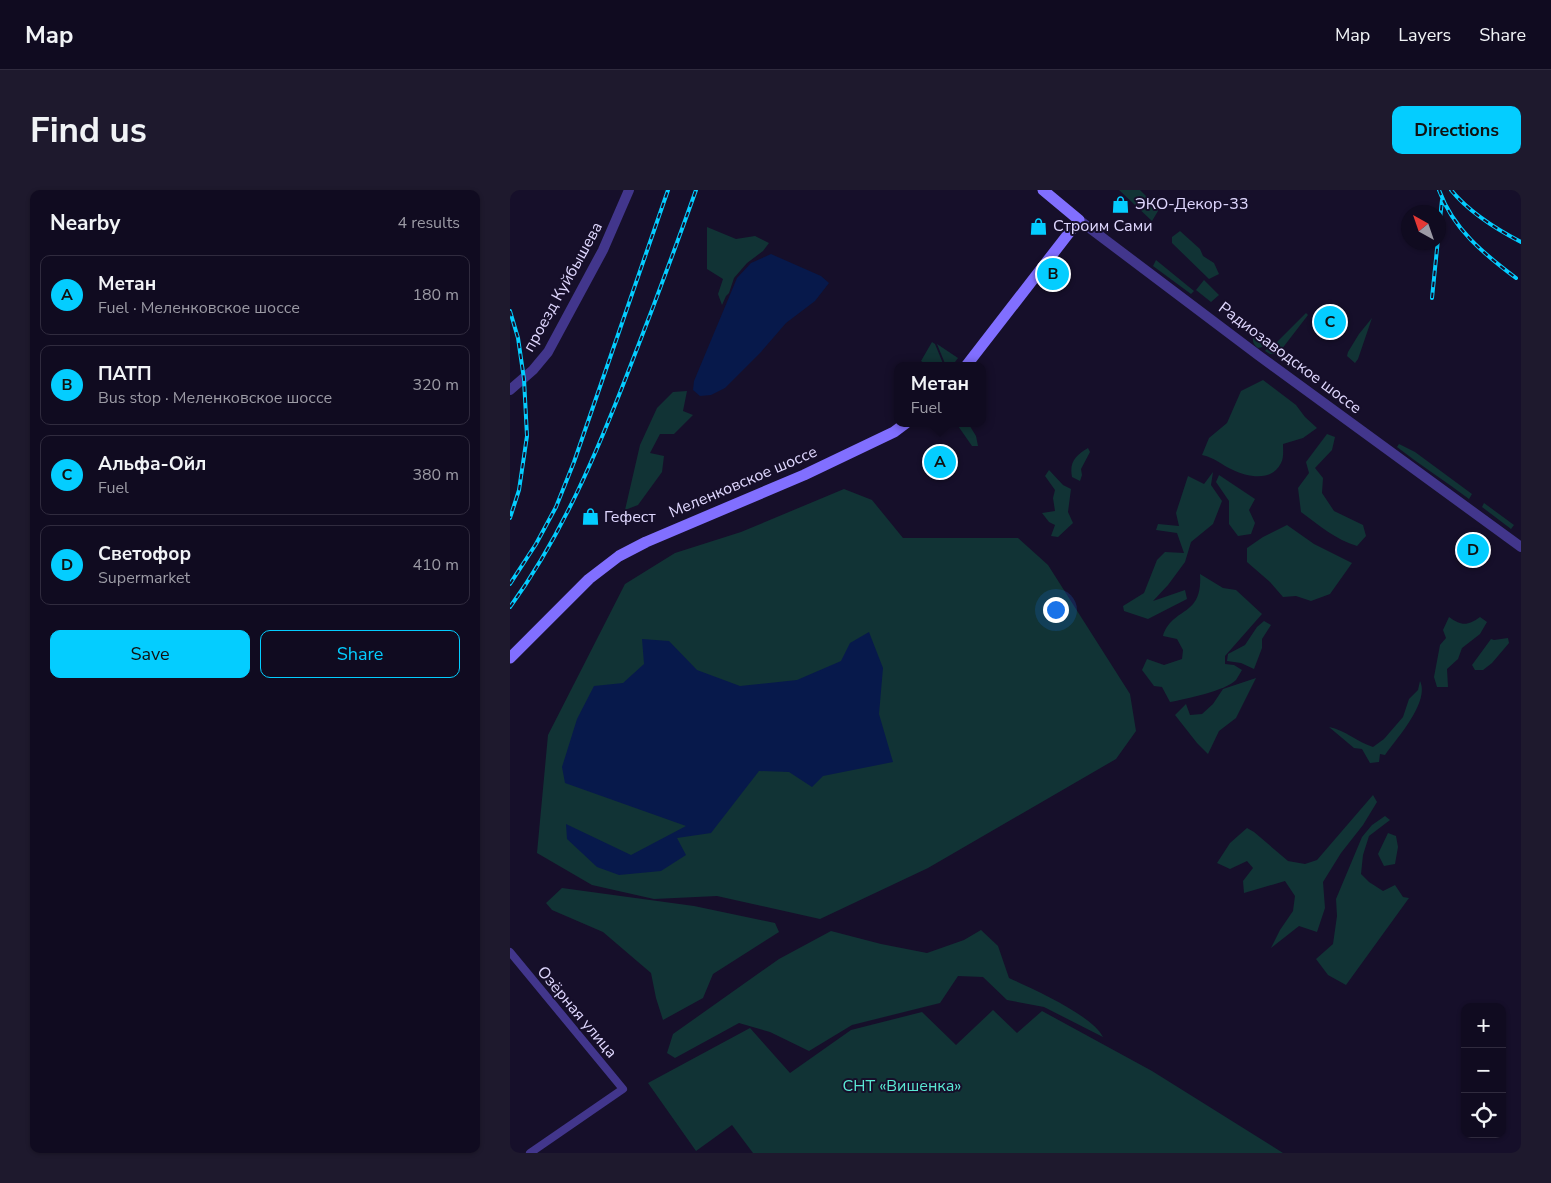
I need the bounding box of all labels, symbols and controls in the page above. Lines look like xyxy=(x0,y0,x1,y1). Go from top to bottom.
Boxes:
text: Map xyxy=(25,19,73,51)
text: Map xyxy=(1335,23,1370,47)
text: Layers xyxy=(1398,23,1451,47)
text: Share xyxy=(1479,23,1526,47)
button: Directions xyxy=(1392,106,1521,154)
text: Find us xyxy=(30,107,147,154)
place label: ЭКО-Декор-33 xyxy=(1135,193,1249,215)
shop icon: ЭКО-Декор-33 xyxy=(1111,194,1131,214)
north arrow xyxy=(1401,205,1446,250)
text: Nearby xyxy=(50,209,120,237)
text: 4 results xyxy=(398,212,460,234)
place label: Строим Сами xyxy=(1053,215,1153,237)
shop icon: Строим Сами xyxy=(1029,216,1049,236)
street label: проезд Куйбышева xyxy=(518,218,608,356)
pin: B xyxy=(1037,255,1069,293)
text: Метан xyxy=(98,271,156,297)
text: A xyxy=(61,284,73,306)
text: 180 m xyxy=(412,284,459,306)
text: Fuel · Меленковское шоссе xyxy=(98,297,300,319)
street label: Радиозаводское шоссе xyxy=(1214,297,1366,419)
pin: C xyxy=(1314,303,1346,341)
text: ПАТП xyxy=(98,361,151,387)
popup xyxy=(894,362,986,427)
text: Метан xyxy=(911,371,969,397)
text: B xyxy=(61,374,73,396)
text: 320 m xyxy=(412,374,459,396)
text: Bus stop · Меленковское шоссе xyxy=(98,387,332,409)
text: Fuel xyxy=(911,397,942,419)
street label: Меленковское шоссе xyxy=(665,441,821,523)
pin: A xyxy=(924,443,956,481)
text: Альфа-Ойл xyxy=(98,451,206,477)
text: C xyxy=(62,464,72,486)
text: 380 m xyxy=(412,464,459,486)
text: Fuel xyxy=(98,477,129,499)
place label: Гефест xyxy=(604,506,656,528)
shop icon: Гефест xyxy=(580,507,600,527)
pin: D xyxy=(1457,531,1489,569)
text: Светофор xyxy=(98,541,191,567)
text: D xyxy=(61,554,73,576)
text: 410 m xyxy=(412,554,459,576)
text: Supermarket xyxy=(98,567,190,589)
your location xyxy=(1043,597,1069,623)
button: Save xyxy=(50,630,250,678)
button: Share xyxy=(260,630,460,678)
street label: Озёрная улица xyxy=(532,961,622,1063)
map controls xyxy=(1461,1003,1506,1138)
button: + xyxy=(1461,1003,1506,1048)
button: − xyxy=(1461,1048,1506,1093)
park label: СНТ «Вишенка» xyxy=(843,1075,961,1097)
button: locate xyxy=(1461,1093,1506,1138)

